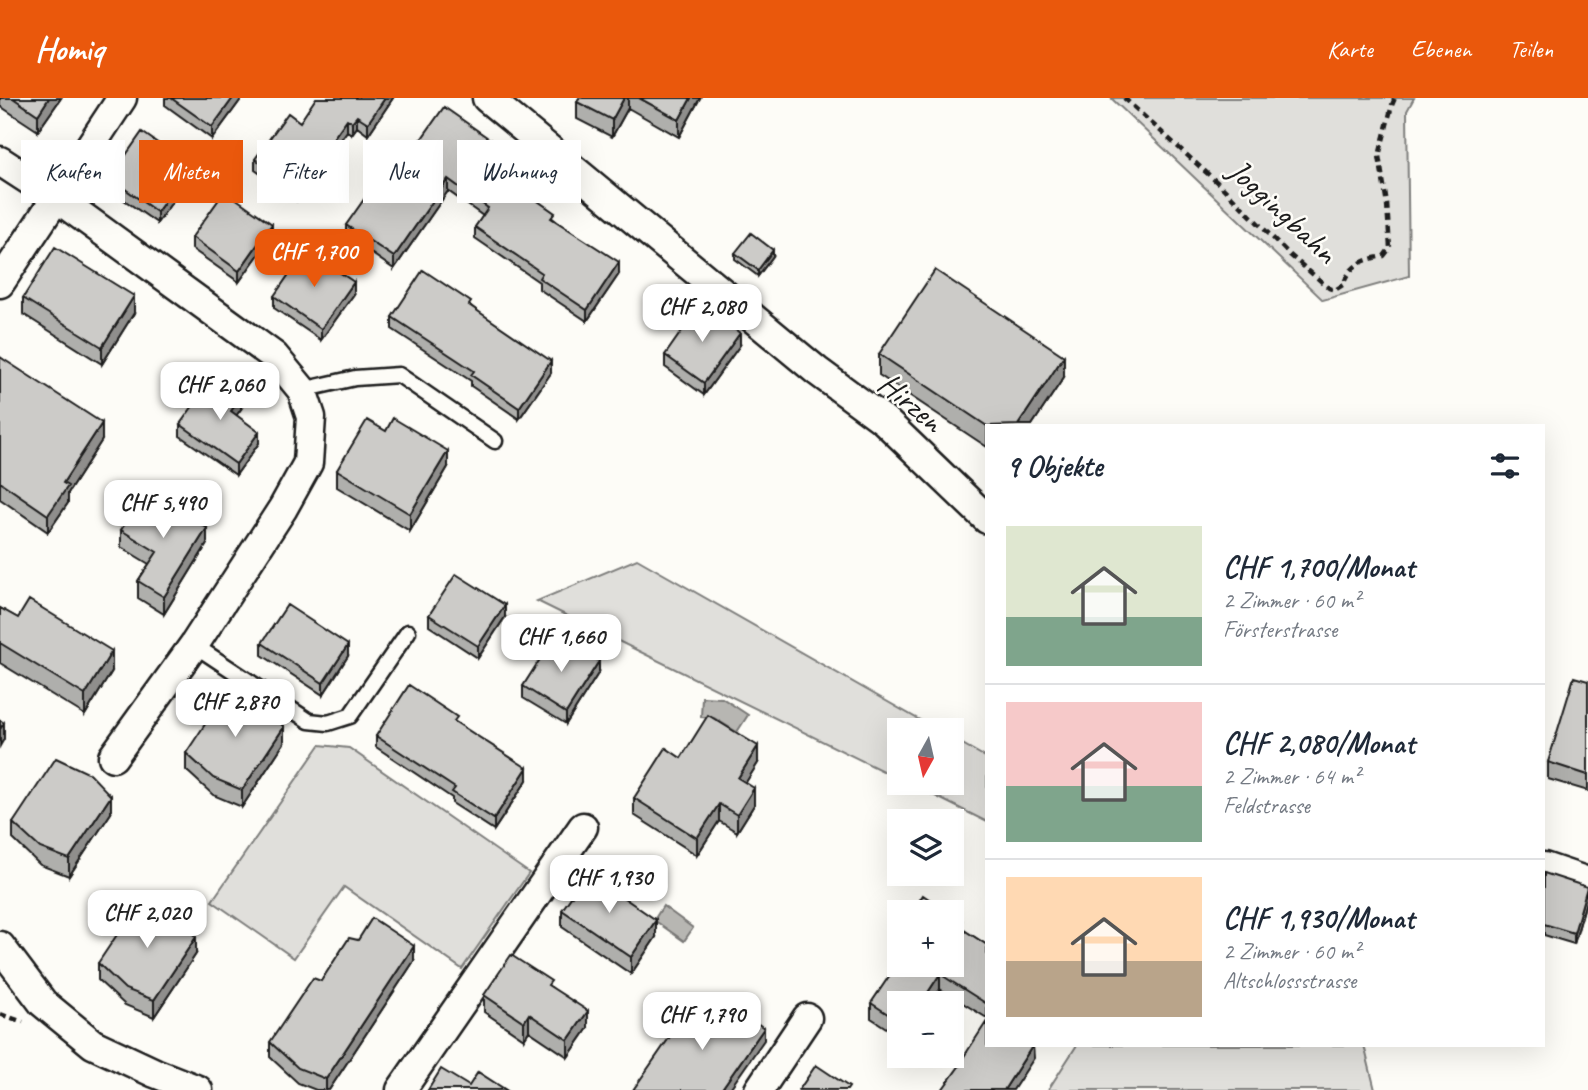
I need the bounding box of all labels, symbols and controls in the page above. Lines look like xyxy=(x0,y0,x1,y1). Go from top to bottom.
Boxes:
text: Homiq xyxy=(35,28,104,70)
text: Karte xyxy=(1327,34,1373,64)
text: Ebenen xyxy=(1411,34,1471,64)
text: Teilen xyxy=(1509,34,1553,64)
chip: Kaufen xyxy=(21,140,125,203)
chip: Mieten xyxy=(139,140,243,203)
chip: Filter xyxy=(257,140,349,203)
chip: Neu xyxy=(363,140,443,203)
chip: Wohnung xyxy=(457,140,581,203)
street label: Joggingbahn xyxy=(1218,148,1348,273)
pin: CHF 1,700 xyxy=(234,230,394,289)
text: CHF 1,700 xyxy=(271,237,357,266)
pin: CHF 2,080 xyxy=(622,285,782,344)
text: CHF 2,080 xyxy=(659,292,745,321)
pin: CHF 2,060 xyxy=(140,362,300,422)
street label: Hirzen xyxy=(870,362,954,443)
text: CHF 2,060 xyxy=(176,370,264,399)
text: 9 Objekte xyxy=(1006,447,1102,485)
icon: filters xyxy=(1486,447,1524,485)
pin: CHF 5,490 xyxy=(83,480,243,540)
text: CHF 5,490 xyxy=(120,488,206,517)
text: CHF 1,700/Monat xyxy=(1223,548,1414,586)
icon: home xyxy=(1062,554,1146,638)
text: 2 Zimmer · 60 m² xyxy=(1223,586,1360,615)
pin: CHF 1,660 xyxy=(481,614,641,674)
text: Försterstrasse xyxy=(1223,615,1337,644)
text: CHF 1,660 xyxy=(517,622,605,651)
pin: CHF 2,870 xyxy=(155,680,315,739)
text: CHF 2,870 xyxy=(192,687,278,716)
north arrow xyxy=(887,718,964,794)
map controls xyxy=(887,718,964,1068)
text: CHF 2,080/Monat xyxy=(1223,724,1415,762)
icon: home xyxy=(1062,730,1146,814)
text: 2 Zimmer · 64 m² xyxy=(1223,762,1360,791)
text: Feldstrasse xyxy=(1223,791,1310,820)
button: layers xyxy=(887,809,964,886)
pin: CHF 1,930 xyxy=(529,856,689,915)
text: CHF 1,930 xyxy=(566,863,652,892)
pin: CHF 2,020 xyxy=(67,890,227,950)
text: CHF 2,020 xyxy=(104,898,190,927)
text: CHF 1,930/Monat xyxy=(1223,899,1414,937)
button: + xyxy=(887,900,964,977)
icon: home xyxy=(1062,905,1146,989)
text: 2 Zimmer · 60 m² xyxy=(1223,937,1360,966)
text: Altschlossstrasse xyxy=(1223,966,1356,995)
button: − xyxy=(887,991,964,1068)
pin: CHF 1,790 xyxy=(622,992,782,1052)
text: CHF 1,790 xyxy=(659,1000,745,1029)

